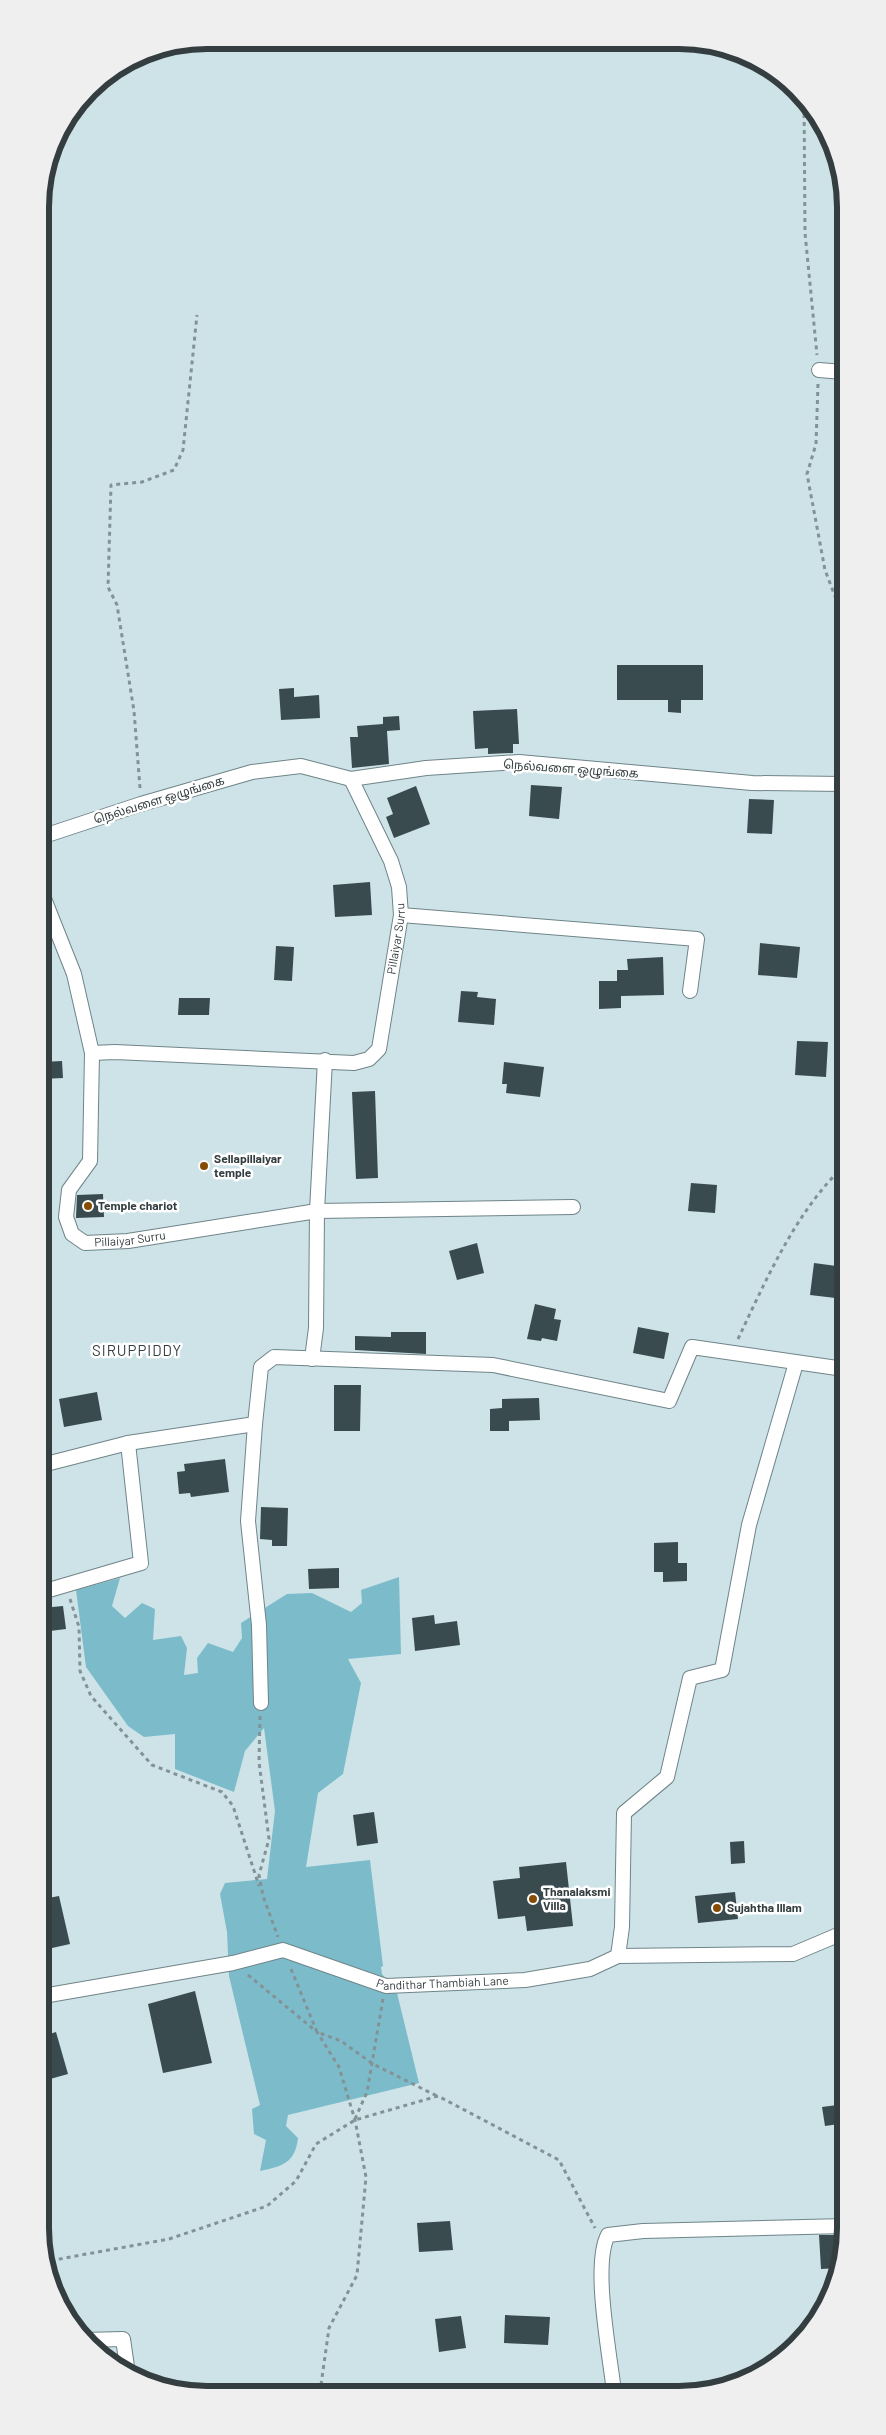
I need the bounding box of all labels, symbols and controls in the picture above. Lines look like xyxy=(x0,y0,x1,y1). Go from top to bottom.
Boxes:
street label: நெல்வளை ஒழுங்கை xyxy=(503,756,639,782)
street label: நெல்வளை ஒழுங்கை xyxy=(92,772,226,828)
street label: Pillaiyar Surru xyxy=(383,903,407,975)
place label: Sellapillaiyar temple xyxy=(214,1151,282,1179)
marker: Sellapillaiyar temple xyxy=(198,1160,210,1172)
place label: Temple chariot xyxy=(98,1198,178,1212)
marker: Temple chariot xyxy=(82,1200,94,1212)
street label: Pillaiyar Surru xyxy=(94,1227,167,1249)
district label: SIRUPPIDDY xyxy=(92,1341,182,1359)
place label: Thanalaksmi Villa xyxy=(543,1884,610,1912)
marker: Thanalaksmi Villa xyxy=(527,1893,539,1905)
place label: Sujahtha Illam xyxy=(727,1900,802,1914)
marker: Sujahtha Illam xyxy=(711,1902,723,1914)
street label: Pandithar Thambiah Lane xyxy=(375,1973,509,1992)

